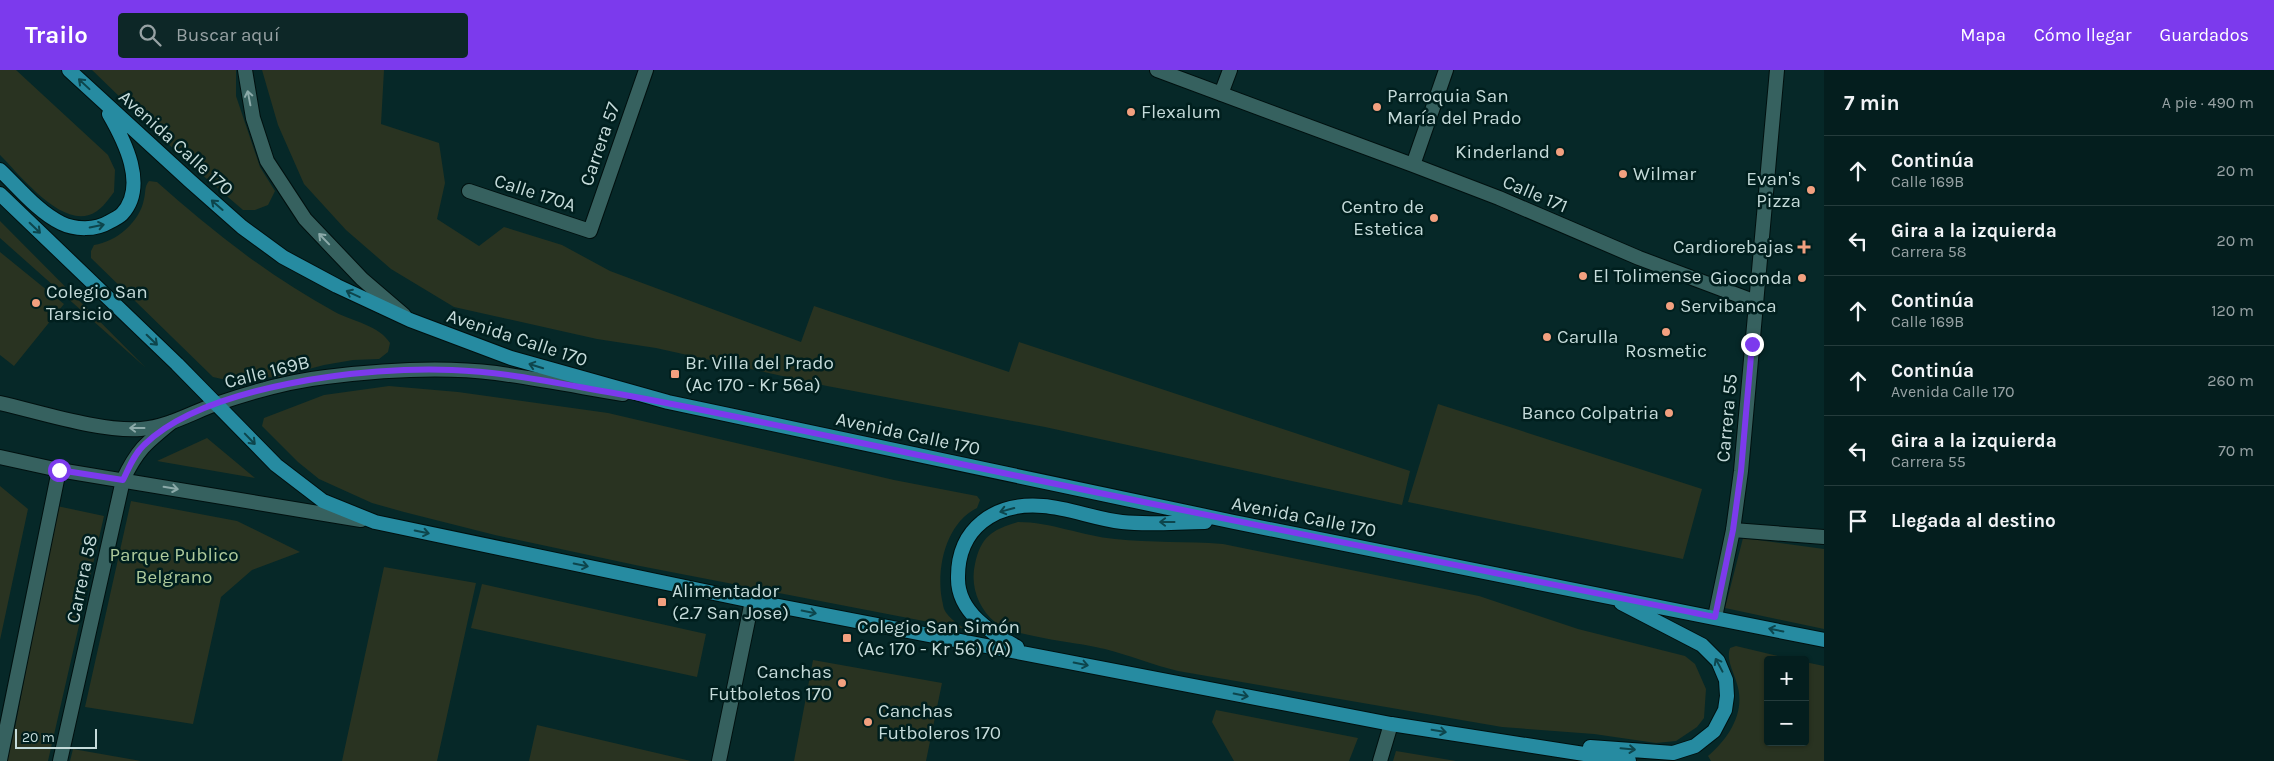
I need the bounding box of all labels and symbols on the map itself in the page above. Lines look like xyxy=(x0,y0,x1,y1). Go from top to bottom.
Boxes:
one-way arrow xyxy=(78,78,91,90)
place label: Parroquia San María del Prado xyxy=(1387,85,1521,129)
street label: Avenida Calle 170 xyxy=(114,86,238,200)
one-way arrow xyxy=(244,90,254,106)
street label: Carrera 57 xyxy=(575,99,625,189)
place label: Flexalum xyxy=(1141,101,1221,123)
marker: Parroquia San María del Prado xyxy=(1371,101,1383,113)
marker: Flexalum xyxy=(1125,106,1137,118)
place label: Kinderland xyxy=(1455,141,1550,163)
marker: Kinderland xyxy=(1554,146,1566,158)
place label: Wilmar xyxy=(1633,163,1696,185)
marker: Wilmar xyxy=(1617,168,1629,180)
place label: Evan's Pizza xyxy=(1746,168,1801,212)
street label: Calle 170A xyxy=(491,169,579,217)
street label: Calle 171 xyxy=(1499,170,1571,218)
marker: Evan's Pizza xyxy=(1805,184,1817,196)
place label: Centro de Estetica xyxy=(1341,196,1424,240)
one-way arrow xyxy=(211,200,224,211)
marker: Centro de Estetica xyxy=(1428,212,1440,224)
one-way arrow xyxy=(29,221,41,234)
one-way arrow xyxy=(89,221,105,230)
one-way arrow xyxy=(318,232,330,245)
place label: Cardiorebajas xyxy=(1673,236,1794,258)
marker: Cardiorebajas xyxy=(1798,241,1810,253)
place label: El Tolimense xyxy=(1593,265,1702,287)
place label: Gioconda xyxy=(1710,267,1792,289)
marker: El Tolimense xyxy=(1577,270,1589,282)
marker: Gioconda xyxy=(1796,272,1808,284)
place label: Colegio San Tarsicio xyxy=(46,281,148,325)
one-way arrow xyxy=(346,288,361,298)
place label: Servibanca xyxy=(1680,295,1777,317)
marker: Colegio San Tarsicio xyxy=(30,297,42,309)
marker: Servibanca xyxy=(1664,300,1676,312)
street label: Avenida Calle 170 xyxy=(444,305,590,371)
place label: Carulla xyxy=(1557,326,1619,348)
marker: Rosmetic xyxy=(1660,326,1672,338)
marker: Carulla xyxy=(1541,331,1553,343)
route end xyxy=(1741,333,1764,356)
one-way arrow xyxy=(146,334,158,346)
place label: Rosmetic xyxy=(1625,340,1707,362)
street label: Calle 169B xyxy=(222,351,312,393)
place label: Br. Villa del Prado (Ac 170 - Kr 56a) xyxy=(685,352,834,396)
one-way arrow xyxy=(529,360,545,370)
marker: Br. Villa del Prado (Ac 170 - Kr 56a) xyxy=(669,368,681,380)
street label: Carrera 55 xyxy=(1712,373,1742,463)
place label: Banco Colpatria xyxy=(1522,402,1659,424)
marker: Banco Colpatria xyxy=(1663,407,1675,419)
street label: Avenida Calle 170 xyxy=(834,408,982,460)
one-way arrow xyxy=(129,423,146,433)
one-way arrow xyxy=(244,432,256,445)
route start xyxy=(48,459,71,482)
one-way arrow xyxy=(163,484,179,494)
street label: Avenida Calle 170 xyxy=(1230,492,1378,542)
one-way arrow xyxy=(999,506,1015,515)
one-way arrow xyxy=(1160,517,1176,527)
one-way arrow xyxy=(414,528,430,537)
street label: Carrera 58 xyxy=(62,533,102,625)
park label: Parque Publico Belgrano xyxy=(109,544,239,588)
one-way arrow xyxy=(573,561,589,570)
place label: Alimentador (2.7 San Jose) xyxy=(672,580,789,624)
marker: Alimentador (2.7 San Jose) xyxy=(656,596,668,608)
one-way arrow xyxy=(801,607,817,617)
place label: Colegio San Simón (Ac 170 - Kr 56) (A) xyxy=(857,616,1020,660)
one-way arrow xyxy=(1769,625,1785,634)
marker: Colegio San Simón (Ac 170 - Kr 56) (A) xyxy=(841,632,853,644)
one-way arrow xyxy=(1714,658,1724,673)
one-way arrow xyxy=(1073,660,1089,669)
place label: Canchas Futboletos 170 xyxy=(709,661,832,705)
marker: Canchas Futboletos 170 xyxy=(836,677,848,689)
one-way arrow xyxy=(1232,691,1248,700)
place label: Canchas Futboleros 170 xyxy=(878,700,1001,744)
marker: Canchas Futboleros 170 xyxy=(862,716,874,728)
scale bar xyxy=(15,726,98,749)
one-way arrow xyxy=(1431,727,1447,737)
one-way arrow xyxy=(1620,745,1636,754)

